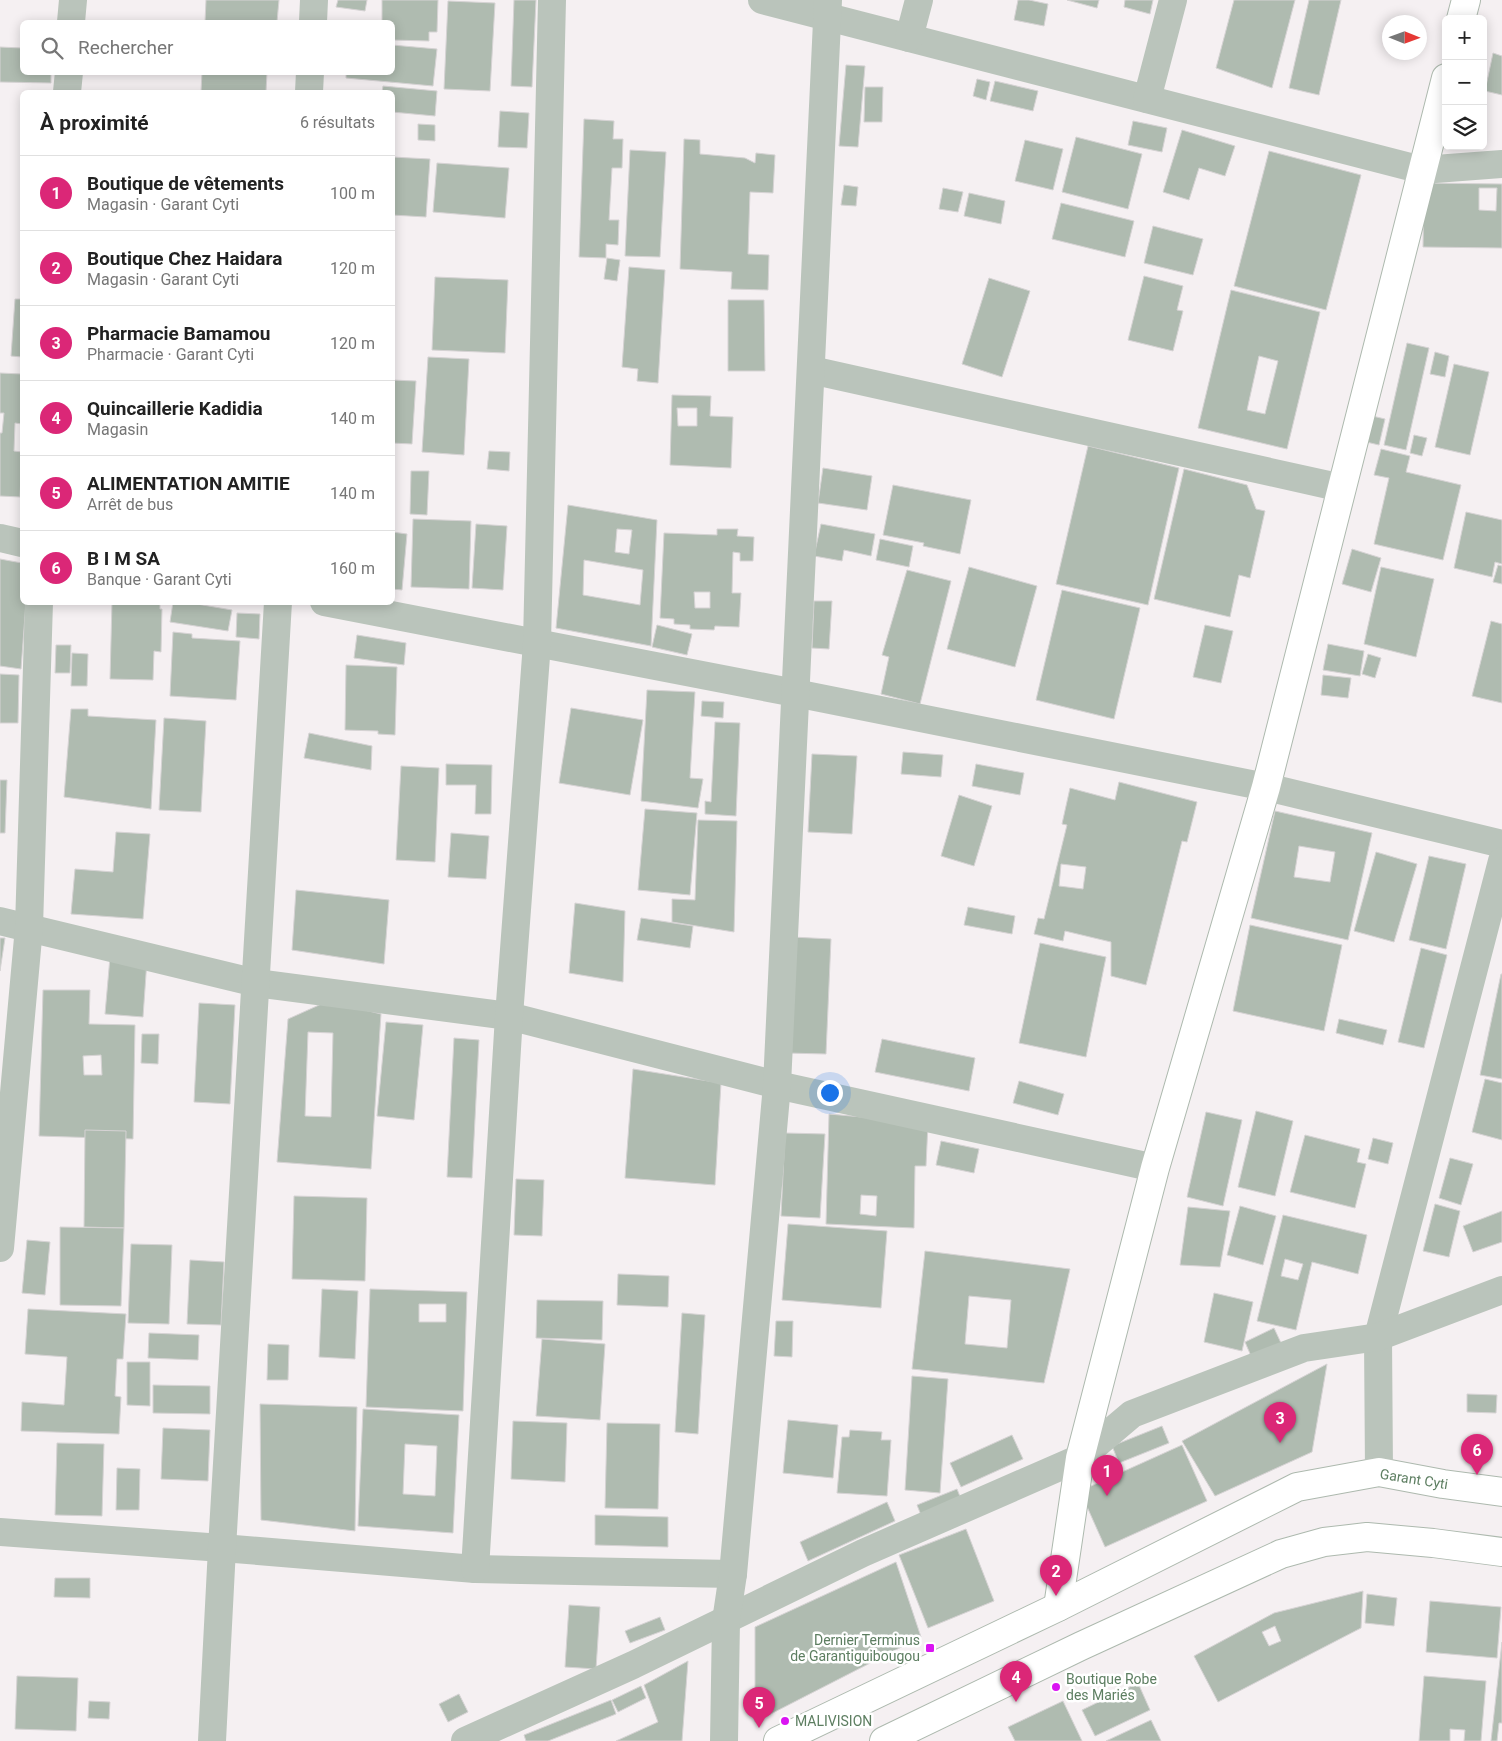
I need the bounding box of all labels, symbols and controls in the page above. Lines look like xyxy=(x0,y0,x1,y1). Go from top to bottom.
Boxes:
north arrow xyxy=(1382,15,1427,60)
map controls xyxy=(1442,15,1487,150)
button: + xyxy=(1442,15,1487,60)
search box xyxy=(20,20,395,75)
icon: search xyxy=(38,34,66,62)
text: Rechercher xyxy=(78,36,173,59)
button: − xyxy=(1442,60,1487,105)
button: layers xyxy=(1442,105,1487,150)
text: À proximité xyxy=(40,111,149,135)
text: 6 résultats xyxy=(300,113,375,132)
text: Boutique de vêtements xyxy=(87,172,284,195)
text: 1 xyxy=(51,184,61,203)
text: 100 m xyxy=(330,184,375,203)
text: Magasin · Garant Cyti xyxy=(87,195,239,214)
text: Boutique Chez Haidara xyxy=(87,247,282,270)
text: 2 xyxy=(51,259,61,278)
text: 120 m xyxy=(330,259,375,278)
text: Magasin · Garant Cyti xyxy=(87,270,239,289)
text: Pharmacie Bamamou xyxy=(87,322,270,345)
text: 3 xyxy=(51,334,61,353)
text: 120 m xyxy=(330,334,375,353)
text: Pharmacie · Garant Cyti xyxy=(87,345,254,364)
text: Quincaillerie Kadidia xyxy=(87,397,263,420)
text: 4 xyxy=(51,409,61,428)
text: 140 m xyxy=(330,409,375,428)
text: Magasin xyxy=(87,420,148,439)
text: ALIMENTATION AMITIE xyxy=(87,472,290,495)
text: 5 xyxy=(51,484,61,503)
text: 140 m xyxy=(330,484,375,503)
text: Arrêt de bus xyxy=(87,495,173,514)
text: B I M SA xyxy=(87,547,160,570)
text: 6 xyxy=(51,559,61,578)
text: 160 m xyxy=(330,559,375,578)
text: Banque · Garant Cyti xyxy=(87,570,232,589)
your location xyxy=(817,1080,843,1106)
pin: 3 xyxy=(1264,1402,1296,1443)
pin: 6 xyxy=(1461,1434,1493,1475)
pin: 1 xyxy=(1091,1455,1123,1496)
street label: Garant Cyti xyxy=(1379,1466,1449,1492)
pin: 2 xyxy=(1040,1555,1072,1596)
place label: Dernier Terminus de Garantiguibougou xyxy=(790,1632,920,1664)
marker: Dernier Terminus de Garantiguibougou xyxy=(924,1642,936,1654)
pin: 4 xyxy=(1000,1661,1032,1702)
place label: Boutique Robe des Mariés xyxy=(1066,1671,1157,1703)
marker: Boutique Robe des Mariés xyxy=(1050,1681,1062,1693)
pin: 5 xyxy=(743,1687,775,1728)
place label: MALIVISION xyxy=(795,1713,872,1729)
marker: MALIVISION xyxy=(779,1715,791,1727)

